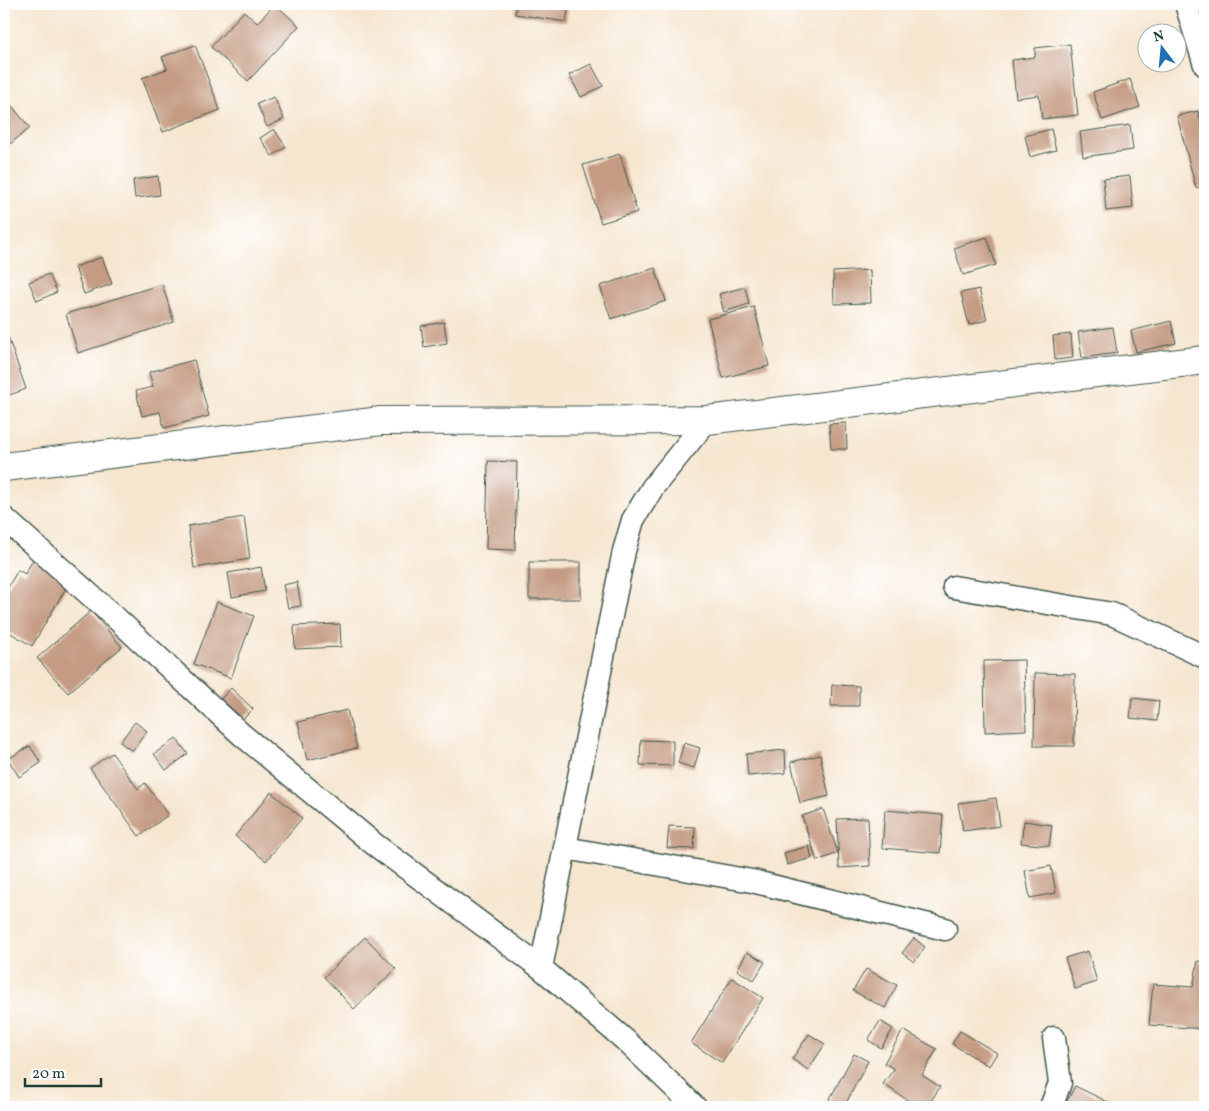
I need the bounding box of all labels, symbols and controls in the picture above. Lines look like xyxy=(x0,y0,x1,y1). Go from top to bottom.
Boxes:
north arrow xyxy=(1136,22,1186,72)
text: N xyxy=(1151,26,1166,47)
scale bar xyxy=(25,1056,101,1088)
text: 20 m xyxy=(32,1064,65,1085)

